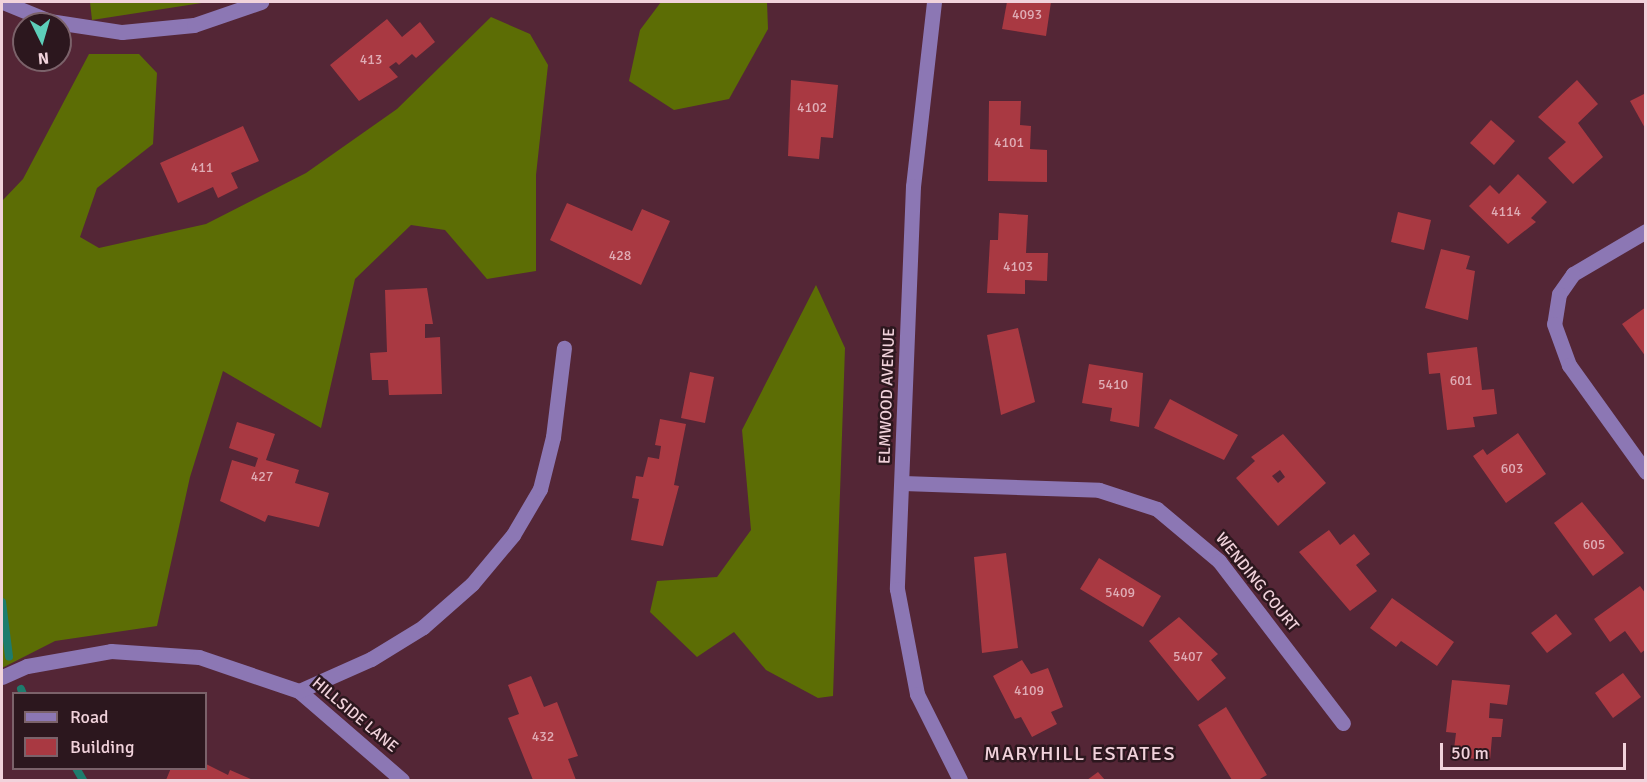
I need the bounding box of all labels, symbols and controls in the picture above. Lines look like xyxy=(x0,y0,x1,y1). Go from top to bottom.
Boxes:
house number: 4093 xyxy=(1012,7,1042,23)
north arrow xyxy=(12,12,72,72)
text: N xyxy=(37,47,50,68)
house number: 413 xyxy=(360,52,382,68)
house number: 4102 xyxy=(797,100,827,116)
house number: 4101 xyxy=(994,135,1024,151)
house number: 411 xyxy=(191,160,213,176)
house number: 4114 xyxy=(1491,204,1521,220)
house number: 428 xyxy=(609,248,631,264)
house number: 4103 xyxy=(1003,259,1033,275)
street label: ELMWOOD AVENUE xyxy=(875,328,899,464)
house number: 601 xyxy=(1450,373,1472,389)
house number: 5410 xyxy=(1098,377,1128,393)
house number: 603 xyxy=(1501,461,1523,477)
house number: 427 xyxy=(251,469,273,485)
street label: WENDING COURT xyxy=(1211,529,1303,635)
house number: 605 xyxy=(1583,537,1605,553)
house number: 5409 xyxy=(1105,585,1135,601)
house number: 5407 xyxy=(1173,649,1203,665)
street label: HILLSIDE LANE xyxy=(308,673,402,757)
house number: 4109 xyxy=(1014,683,1044,699)
legend xyxy=(12,692,207,770)
text: Road xyxy=(70,706,109,728)
house number: 432 xyxy=(532,729,554,745)
scale bar xyxy=(1443,731,1629,769)
text: Building xyxy=(70,736,134,758)
district label: MARYHILL ESTATES xyxy=(984,741,1176,765)
text: 50 m xyxy=(1451,742,1489,764)

